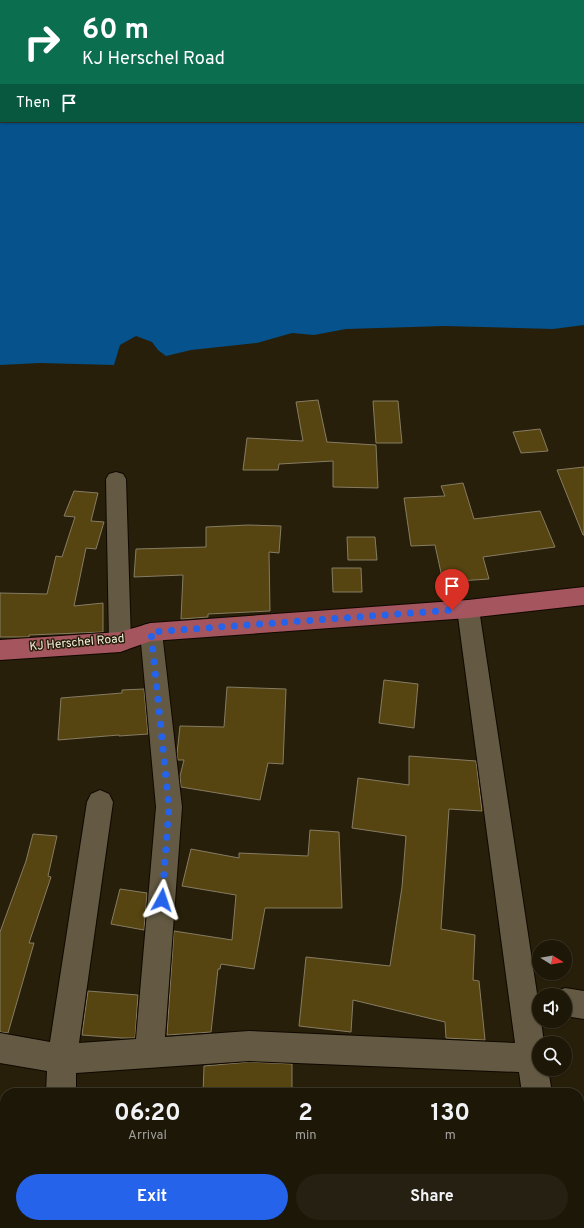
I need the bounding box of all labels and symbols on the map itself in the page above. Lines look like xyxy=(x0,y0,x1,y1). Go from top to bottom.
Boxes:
pin xyxy=(435,569,469,610)
street label: KJ Herschel Road xyxy=(29,631,125,655)
position arrow xyxy=(141,879,183,921)
north arrow xyxy=(532,940,572,980)

